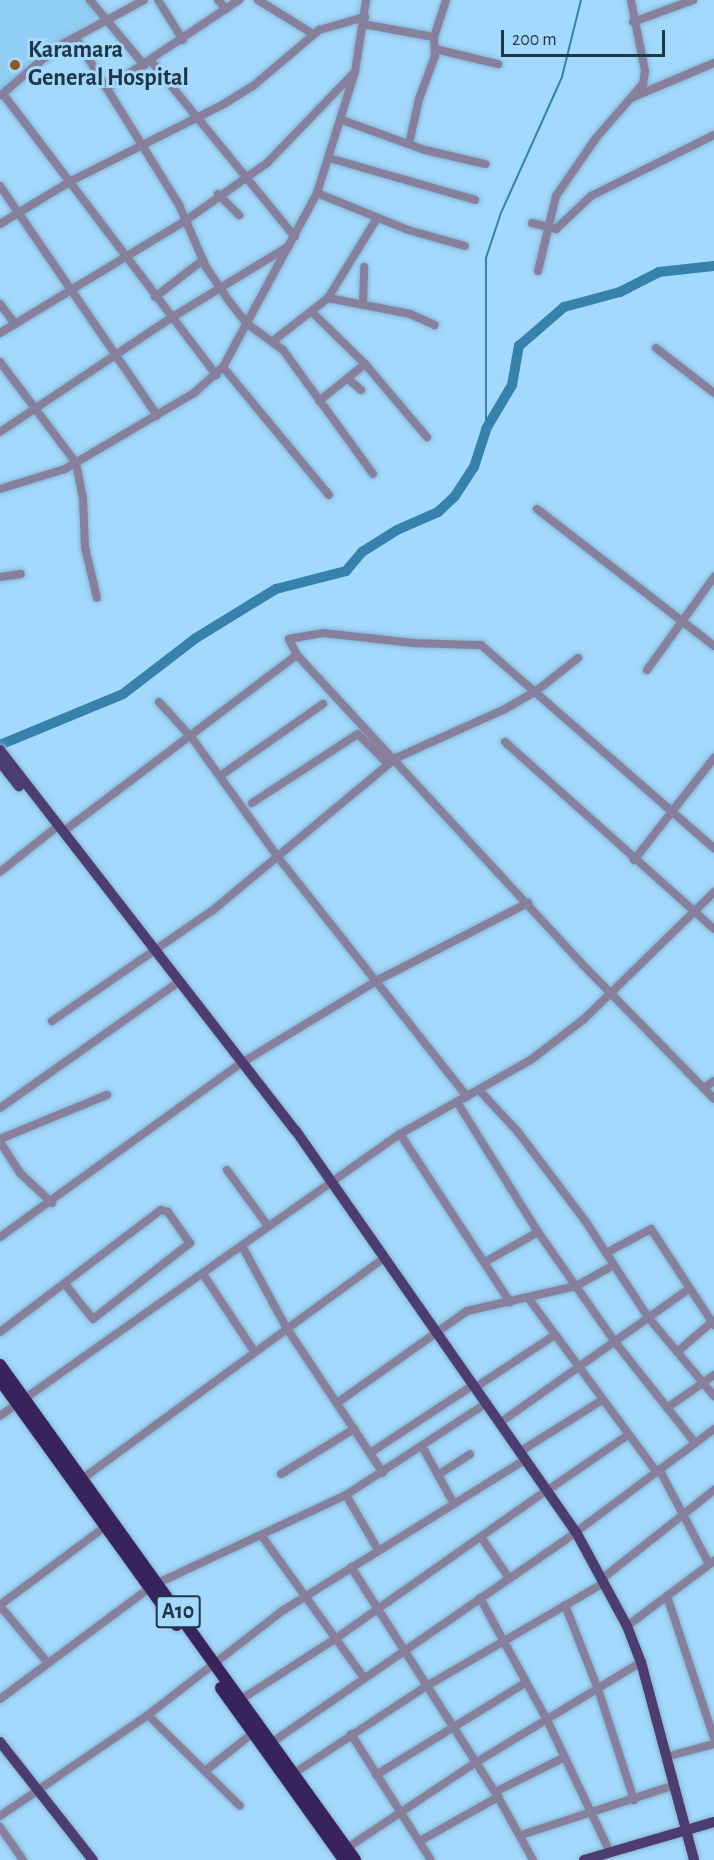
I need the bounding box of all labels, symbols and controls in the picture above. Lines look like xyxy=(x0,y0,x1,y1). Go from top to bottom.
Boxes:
scale bar xyxy=(504,18,668,56)
text: 200 m xyxy=(512,31,557,49)
place label: Karamara General Hospital xyxy=(28,37,189,93)
marker: Karamara General Hospital xyxy=(6,56,24,74)
road number: A10 xyxy=(156,1593,201,1631)

